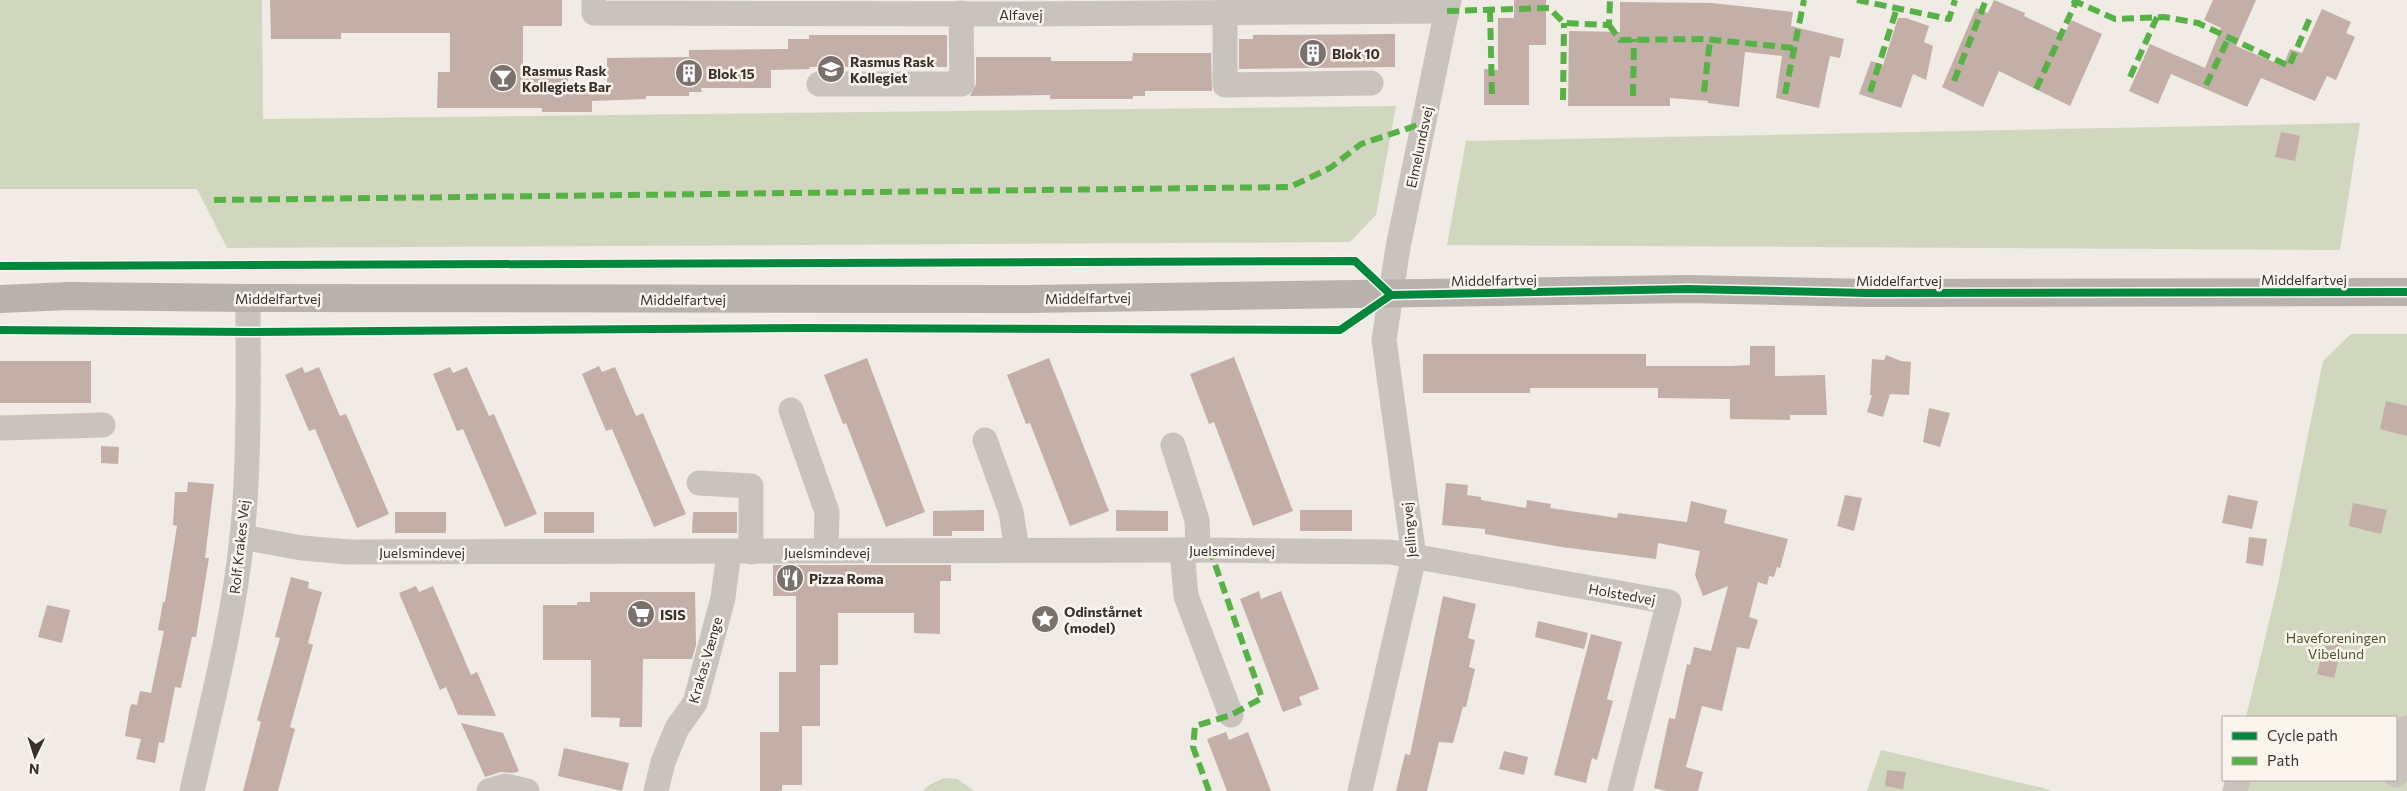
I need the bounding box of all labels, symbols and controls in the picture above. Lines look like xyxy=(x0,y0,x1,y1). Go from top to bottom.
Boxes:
street label: Alfavej xyxy=(999,6,1043,23)
building icon: Blok 10 xyxy=(1298,38,1328,68)
place label: Blok 10 xyxy=(1332,45,1380,62)
place label: Rasmus Rask Kollegiet xyxy=(850,53,934,86)
school or university icon: Rasmus Rask Kollegiet xyxy=(816,54,846,84)
building icon: Blok 15 xyxy=(674,58,704,88)
place label: Rasmus Rask Kollegiets Bar xyxy=(522,62,611,95)
bar icon: Rasmus Rask Kollegiets Bar xyxy=(488,63,518,93)
place label: Blok 15 xyxy=(708,65,755,82)
street label: Elmelundsvej xyxy=(1402,105,1436,189)
street label: Middelfartvej xyxy=(1451,271,1537,289)
street label: Middelfartvej xyxy=(2261,271,2347,288)
street label: Middelfartvej xyxy=(1856,272,1942,289)
street label: Middelfartvej xyxy=(1045,289,1131,307)
street label: Middelfartvej xyxy=(235,290,321,307)
street label: Middelfartvej xyxy=(640,291,726,308)
street label: Rolf Krakes Vej xyxy=(226,499,252,595)
street label: Jellingvej xyxy=(1398,502,1420,558)
street label: Juelsmindevej xyxy=(1189,542,1275,559)
street label: Juelsmindevej xyxy=(379,544,465,561)
street label: Juelsmindevej xyxy=(784,544,870,561)
restaurant icon: Pizza Roma xyxy=(775,563,805,593)
place label: Pizza Roma xyxy=(809,570,884,587)
street label: Holstedvej xyxy=(1587,580,1657,608)
supermarket icon: ISIS xyxy=(626,599,656,629)
place label: Odinstårnet (model) xyxy=(1064,603,1142,636)
place icon: Odinstårnet (model) xyxy=(1030,604,1060,634)
place label: ISIS xyxy=(660,606,686,623)
street label: Krakas Vænge xyxy=(685,615,725,705)
park label: Haveforeningen Vibelund xyxy=(2286,629,2386,662)
legend xyxy=(2222,716,2397,781)
text: Cycle path xyxy=(2267,726,2338,744)
north arrow xyxy=(10,731,60,781)
text: Path xyxy=(2267,751,2299,769)
text: N xyxy=(28,761,40,778)

